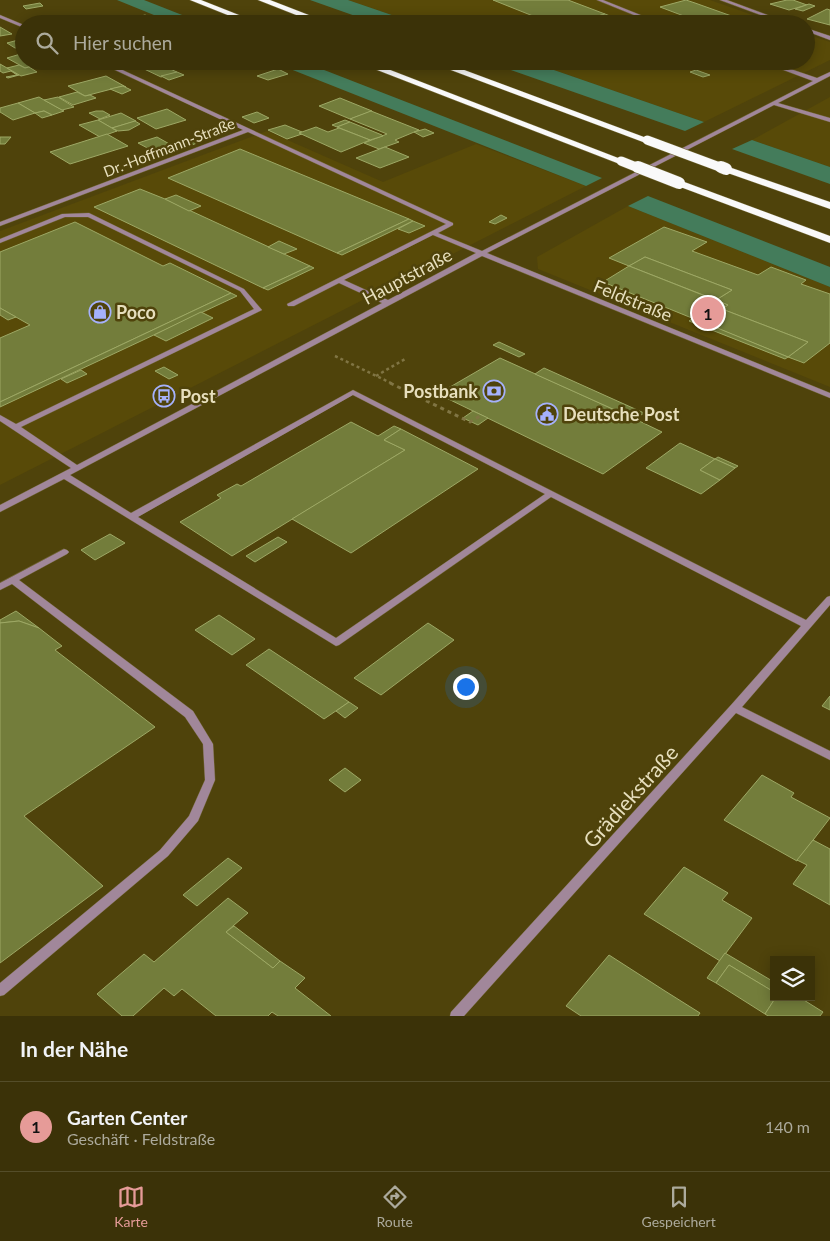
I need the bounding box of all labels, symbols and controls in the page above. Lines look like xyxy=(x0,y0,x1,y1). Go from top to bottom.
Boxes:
search box xyxy=(15,15,815,70)
icon: search xyxy=(33,29,61,57)
text: Hier suchen xyxy=(73,31,172,54)
street label: Dr.-Hoffmann-Straße xyxy=(101,114,237,180)
street label: Hauptstraße xyxy=(358,243,456,309)
street label: Feldstraße xyxy=(591,274,675,326)
pin: 1 xyxy=(692,294,724,332)
shop icon: Poco xyxy=(88,300,112,324)
place label: Poco xyxy=(116,301,156,323)
bank icon: Postbank xyxy=(482,379,506,403)
place label: Postbank xyxy=(403,380,478,402)
bus stop icon: Post xyxy=(152,384,176,408)
place label: Post xyxy=(180,385,216,407)
public building icon: Deutsche Post xyxy=(535,402,559,426)
place label: Deutsche Post xyxy=(563,403,680,425)
your location xyxy=(453,674,479,700)
street label: Grädiekstraße xyxy=(577,740,683,852)
map controls xyxy=(770,956,815,1001)
button: layers xyxy=(770,956,815,1001)
text: In der Nähe xyxy=(20,1036,128,1061)
text: Garten Center xyxy=(67,1106,187,1129)
text: 1 xyxy=(31,1117,41,1136)
text: 140 m xyxy=(765,1117,810,1136)
text: Geschäft · Feldstraße xyxy=(67,1129,215,1148)
tab: Karte xyxy=(114,1183,148,1230)
tab: Route xyxy=(377,1183,413,1230)
tab: Gespeichert xyxy=(642,1183,716,1230)

